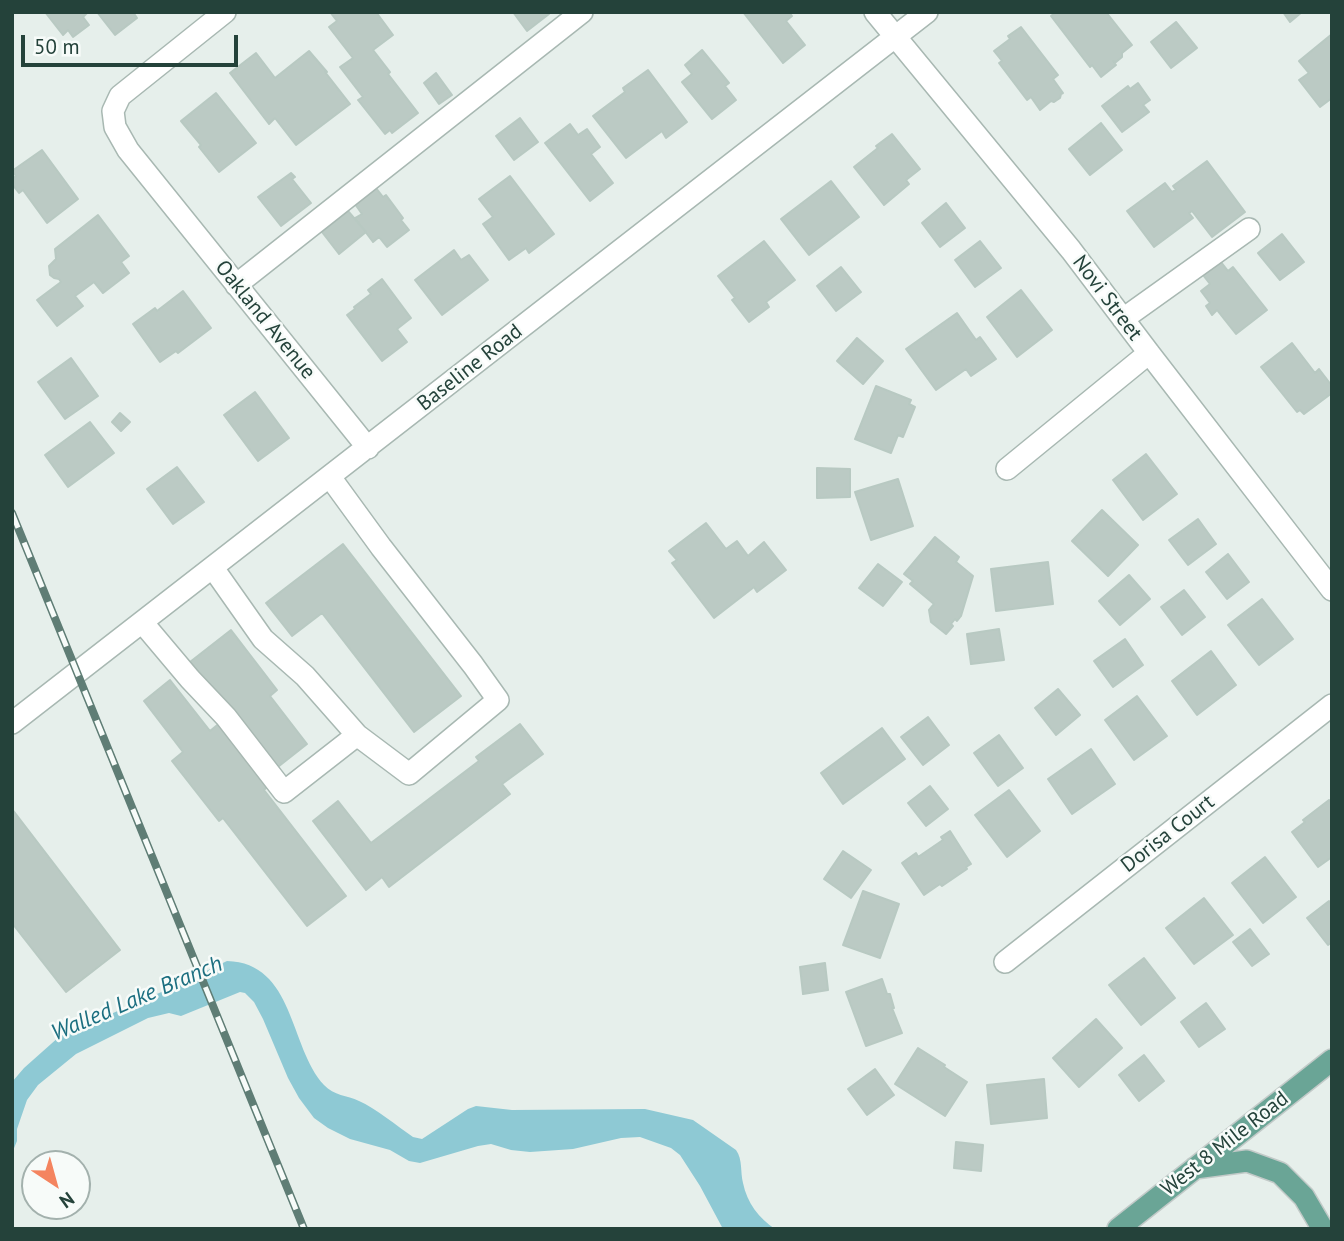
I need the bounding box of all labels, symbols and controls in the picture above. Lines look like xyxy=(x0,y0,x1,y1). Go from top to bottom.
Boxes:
scale bar xyxy=(24,21,242,65)
text: 50 m xyxy=(34,33,80,60)
street label: Novi Street xyxy=(1067,250,1147,346)
street label: Oakland Avenue xyxy=(209,256,321,384)
street label: Baseline Road xyxy=(413,319,527,417)
street label: Dorisa Court xyxy=(1116,790,1220,878)
water label: Walled Lake Branch xyxy=(47,951,227,1047)
street label: West 8 Mile Road xyxy=(1156,1086,1294,1202)
north arrow xyxy=(21,1150,91,1220)
text: N xyxy=(55,1187,79,1214)

